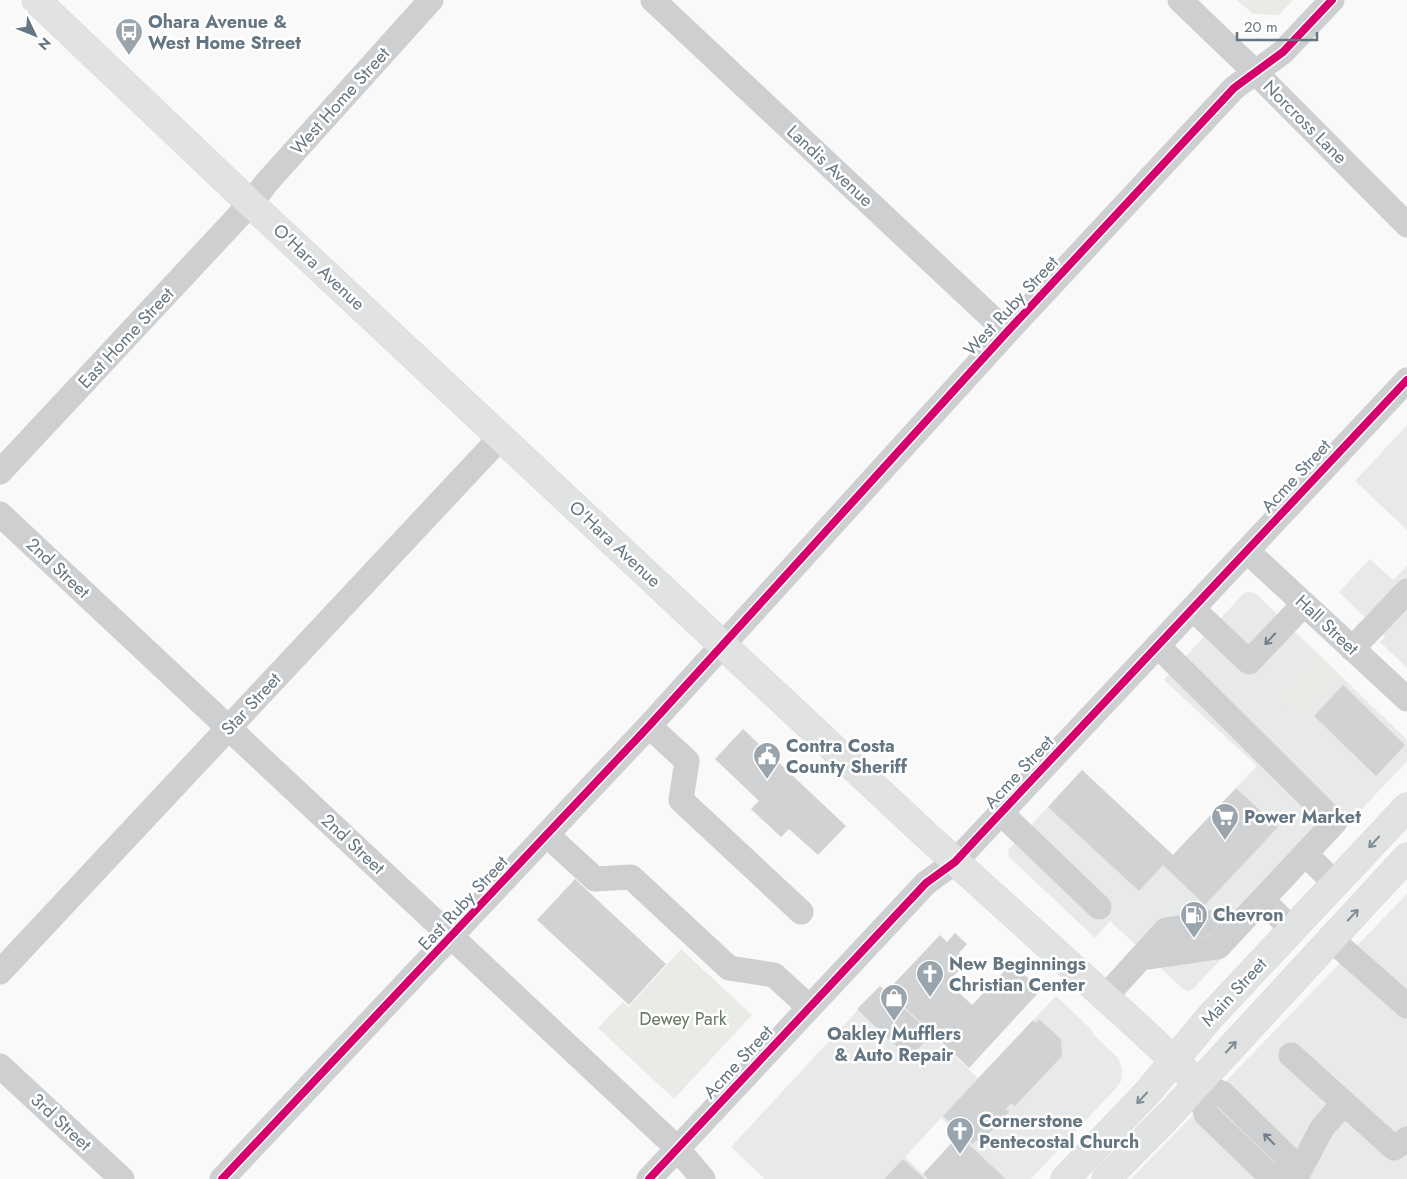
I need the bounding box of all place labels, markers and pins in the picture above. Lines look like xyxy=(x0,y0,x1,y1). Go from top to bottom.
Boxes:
place label: Ohara Avenue & West Home Street xyxy=(148,9,301,56)
bus stop icon: Ohara Avenue & West Home Street xyxy=(114,17,144,56)
place label: Contra Costa County Sheriff xyxy=(786,733,908,780)
public building icon: Contra Costa County Sheriff xyxy=(752,741,782,780)
supermarket icon: Power Market xyxy=(1210,802,1240,841)
place label: Power Market xyxy=(1244,804,1361,830)
fuel station icon: Chevron xyxy=(1179,900,1209,939)
place label: Chevron xyxy=(1213,902,1284,928)
place label: New Beginnings Christian Center xyxy=(949,951,1086,998)
church icon: New Beginnings Christian Center xyxy=(915,959,945,998)
shop icon: Oakley Mufflers & Auto Repair xyxy=(879,983,909,1022)
place label: Oakley Mufflers & Auto Repair xyxy=(827,1021,961,1068)
place label: Cornerstone Pentecostal Church xyxy=(979,1108,1139,1155)
church icon: Cornerstone Pentecostal Church xyxy=(945,1116,975,1155)

